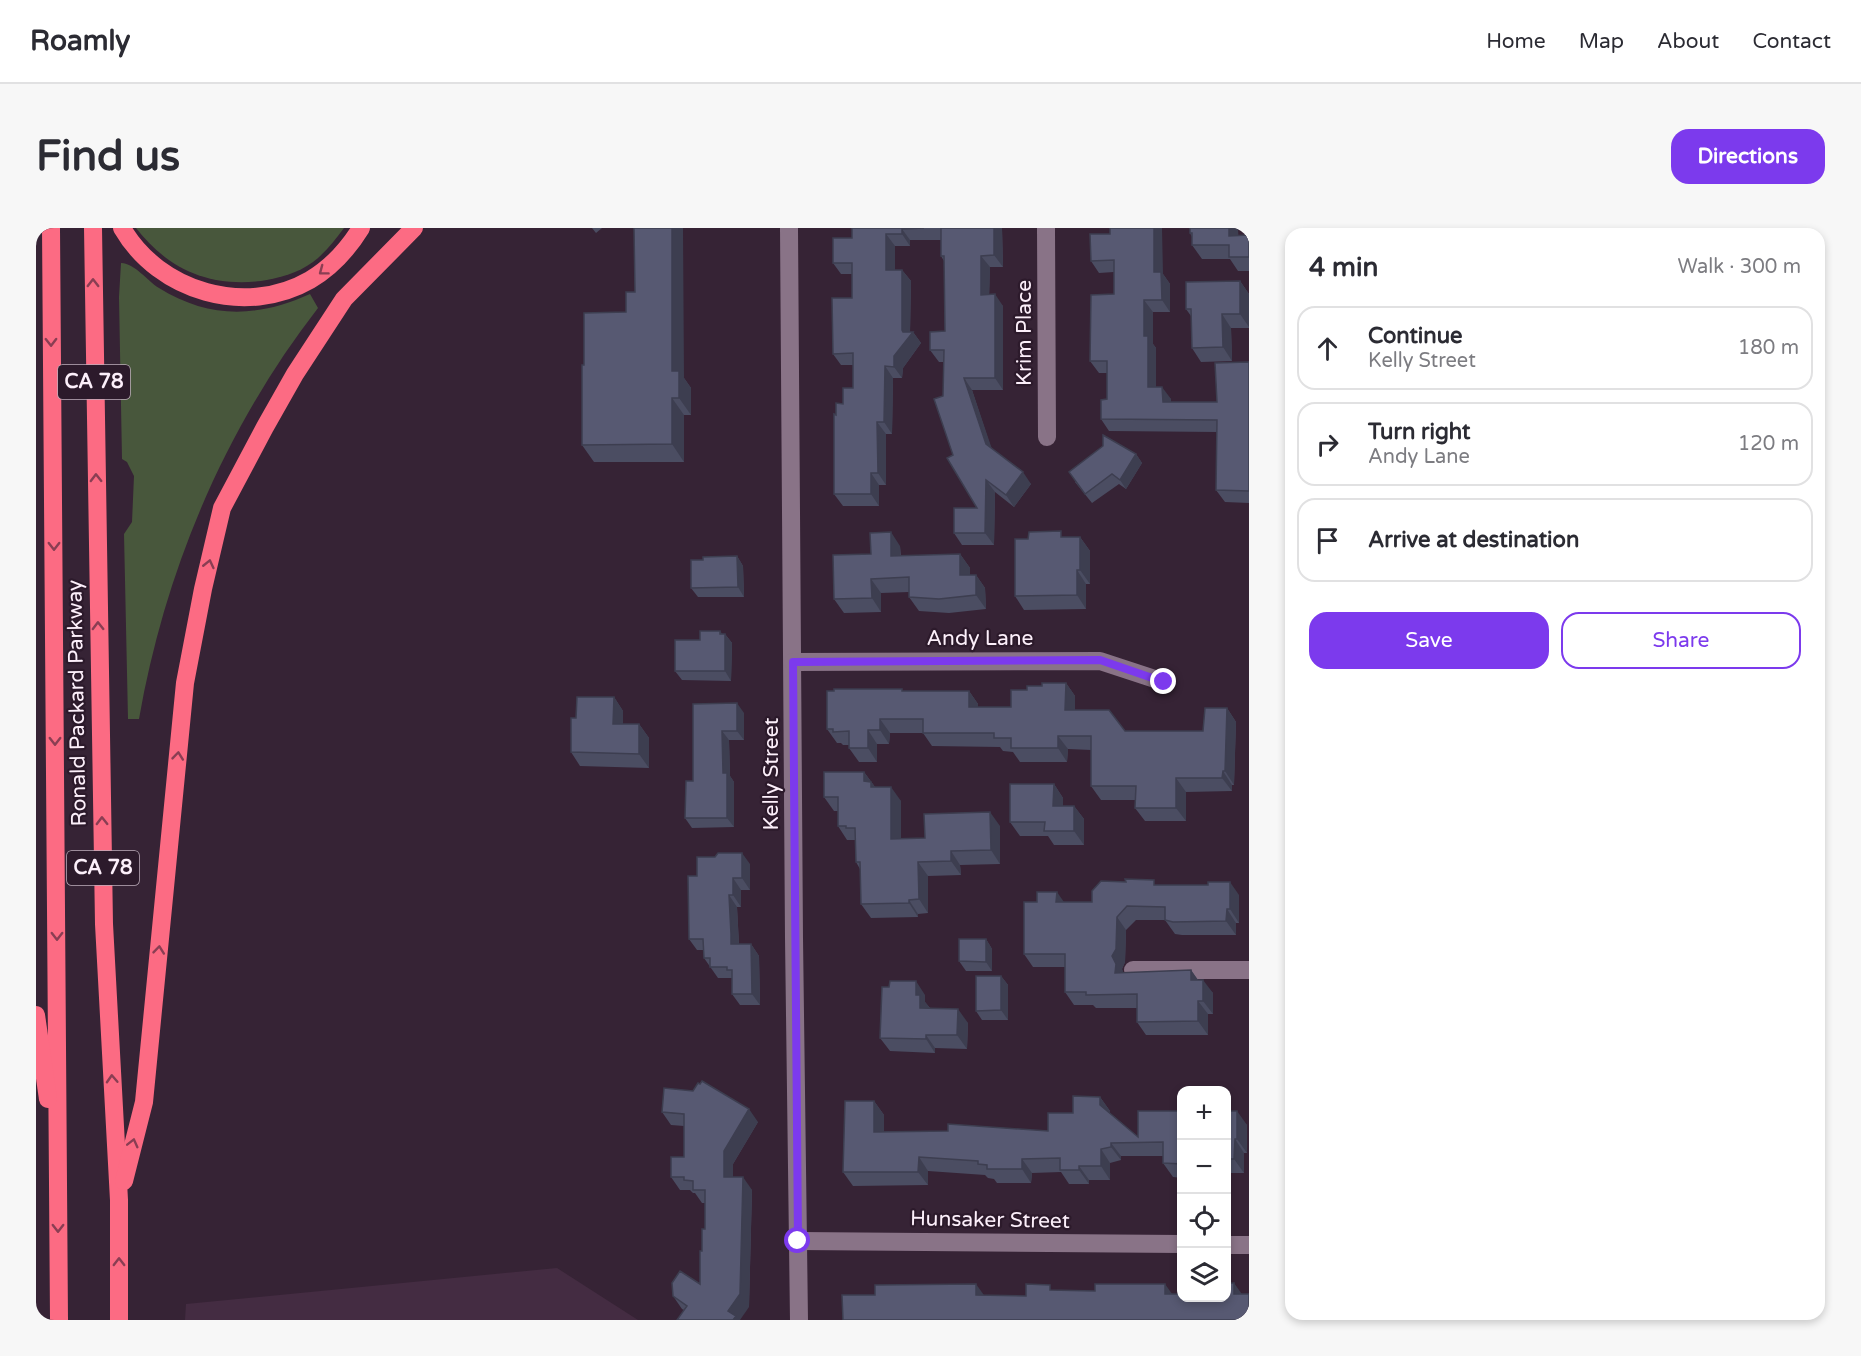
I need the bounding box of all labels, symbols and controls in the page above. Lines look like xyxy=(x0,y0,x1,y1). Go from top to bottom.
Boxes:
text: Roamly xyxy=(30,24,130,58)
text: Home xyxy=(1486,29,1546,54)
text: Map xyxy=(1579,29,1624,54)
text: About xyxy=(1657,29,1719,54)
text: Contact xyxy=(1752,29,1831,54)
button: Directions xyxy=(1671,129,1825,184)
text: Find us xyxy=(36,131,180,182)
text: 4 min xyxy=(1309,252,1378,283)
text: Walk · 300 m xyxy=(1678,255,1801,279)
one-way arrow xyxy=(318,264,329,275)
one-way arrow xyxy=(87,279,99,288)
street label: Krim Place xyxy=(1012,280,1037,386)
text: Continue xyxy=(1368,323,1463,349)
icon: ahead xyxy=(1311,332,1344,365)
text: 180 m xyxy=(1738,336,1799,360)
one-way arrow xyxy=(45,338,58,347)
text: Kelly Street xyxy=(1368,349,1476,373)
road number: CA 78 xyxy=(58,365,130,399)
text: Turn right xyxy=(1368,419,1470,445)
icon: right xyxy=(1311,428,1344,461)
text: 120 m xyxy=(1738,432,1799,456)
text: Andy Lane xyxy=(1368,445,1470,469)
one-way arrow xyxy=(89,474,102,483)
icon: arrive xyxy=(1311,524,1344,557)
text: Arrive at destination xyxy=(1368,527,1579,553)
one-way arrow xyxy=(48,541,60,550)
one-way arrow xyxy=(202,559,215,569)
street label: Ronald Packard Parkway xyxy=(62,580,92,826)
button: Save xyxy=(1309,612,1549,669)
button: Share xyxy=(1561,612,1801,669)
one-way arrow xyxy=(92,621,105,630)
street label: Andy Lane xyxy=(927,626,1034,651)
route end xyxy=(1150,668,1176,694)
street label: Kelly Street xyxy=(759,717,784,831)
one-way arrow xyxy=(49,736,61,745)
one-way arrow xyxy=(171,752,184,761)
one-way arrow xyxy=(96,816,108,825)
road number: CA 78 xyxy=(67,851,139,885)
one-way arrow xyxy=(51,931,63,940)
one-way arrow xyxy=(152,946,165,955)
one-way arrow xyxy=(106,1074,119,1083)
map controls xyxy=(1177,1086,1231,1302)
button: + xyxy=(1177,1086,1231,1140)
one-way arrow xyxy=(126,1138,139,1148)
button: − xyxy=(1177,1140,1231,1194)
button: locate xyxy=(1177,1194,1231,1248)
street label: Hunsaker Street xyxy=(910,1206,1070,1234)
one-way arrow xyxy=(52,1223,65,1232)
route start xyxy=(784,1227,810,1253)
button: layers xyxy=(1177,1248,1231,1302)
one-way arrow xyxy=(113,1257,125,1266)

